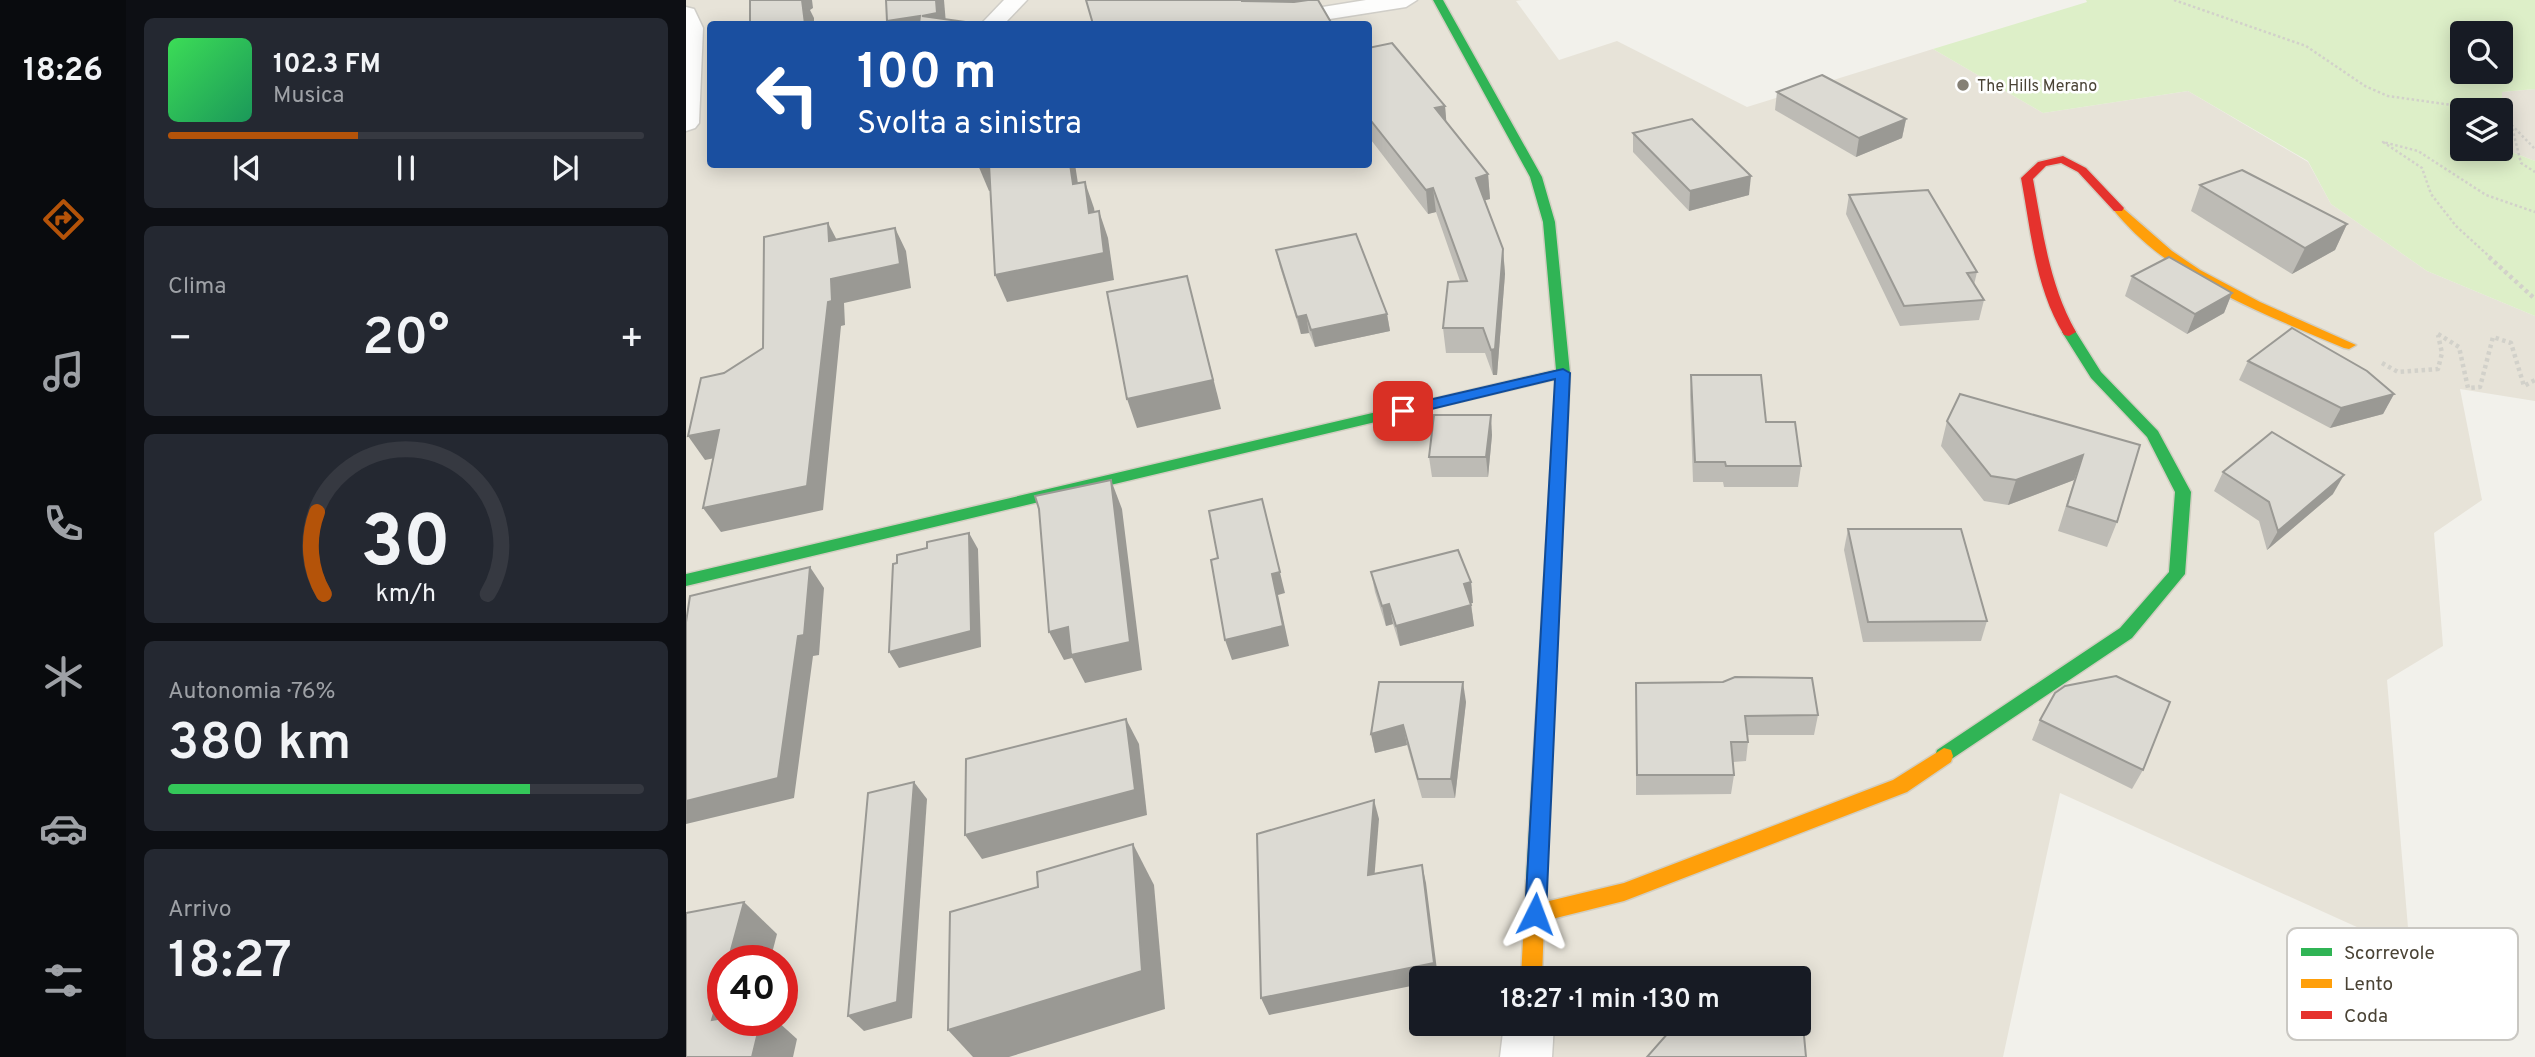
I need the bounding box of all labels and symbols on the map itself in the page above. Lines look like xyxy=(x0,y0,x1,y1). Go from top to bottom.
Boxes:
marker: The Hills Merano xyxy=(1955,77,1971,93)
place label: The Hills Merano xyxy=(1977,77,2097,97)
pin xyxy=(1373,381,1433,441)
position arrow xyxy=(1498,877,1572,951)
legend xyxy=(2287,928,2518,1040)
text: Scorrevole xyxy=(2344,942,2435,966)
speed limit sign: 40 xyxy=(707,945,798,1036)
text: Lento xyxy=(2344,973,2393,997)
text: Coda xyxy=(2344,1005,2388,1029)

